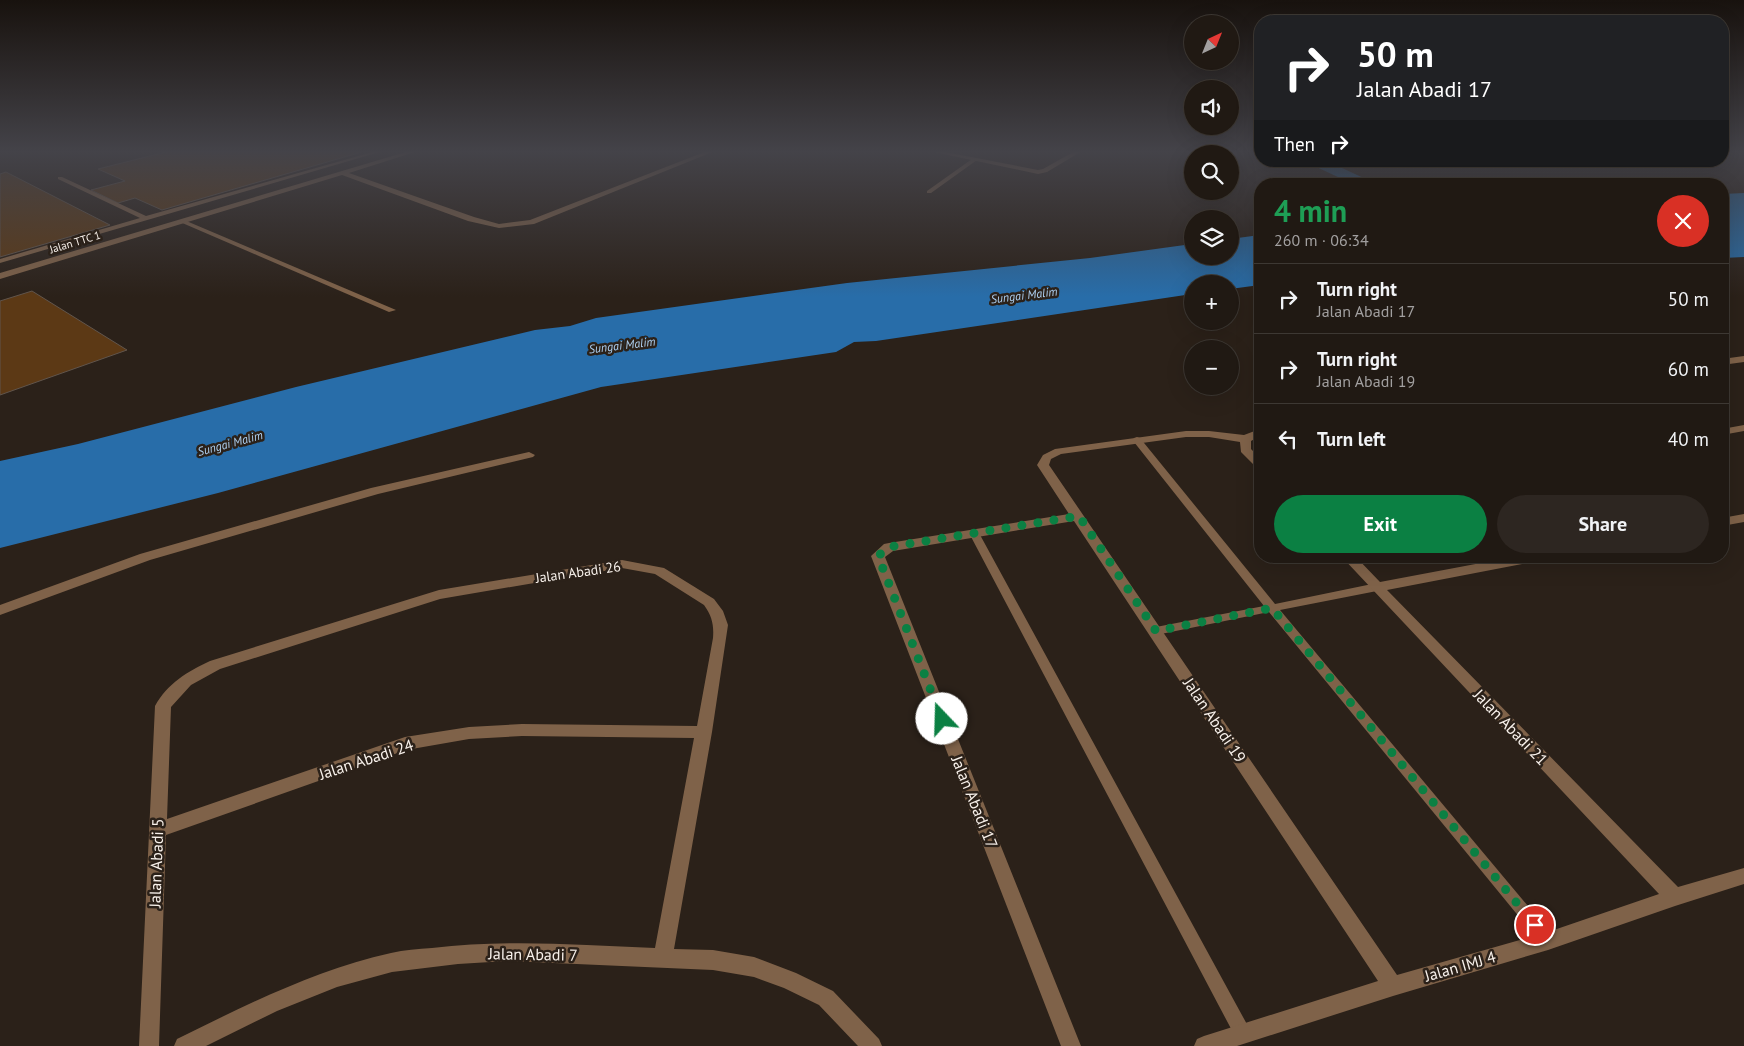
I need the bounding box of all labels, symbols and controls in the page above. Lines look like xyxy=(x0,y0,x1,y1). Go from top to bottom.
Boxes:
north arrow xyxy=(1184,15,1239,70)
map controls xyxy=(1184,15,1239,395)
text: 50 m xyxy=(1357,31,1434,77)
icon: right xyxy=(1274,35,1339,100)
text: Jalan Abadi 17 xyxy=(1357,75,1492,103)
button: sound xyxy=(1184,80,1239,135)
icon: right xyxy=(1325,130,1353,158)
text: Then xyxy=(1274,132,1315,156)
button: search xyxy=(1184,145,1239,200)
text: 4 min xyxy=(1274,191,1347,230)
button: close xyxy=(1657,195,1709,247)
button: layers xyxy=(1184,210,1239,265)
street label: Jalan TTC 1 xyxy=(47,228,102,257)
text: 260 m · 06:34 xyxy=(1274,230,1369,250)
button: + xyxy=(1184,275,1239,330)
text: Turn right xyxy=(1317,277,1397,301)
water label: Sungai Malim xyxy=(990,283,1058,307)
icon: right xyxy=(1274,285,1302,313)
text: 50 m xyxy=(1668,287,1709,311)
text: Jalan Abadi 17 xyxy=(1317,301,1415,321)
water label: Sungai Malim xyxy=(588,333,656,357)
button: − xyxy=(1184,340,1239,395)
text: Turn right xyxy=(1317,347,1397,371)
icon: right xyxy=(1274,355,1302,383)
text: 60 m xyxy=(1668,357,1709,381)
text: Jalan Abadi 19 xyxy=(1317,371,1415,391)
icon: left xyxy=(1274,425,1302,453)
water label: Sungai Malim xyxy=(196,427,264,459)
text: Turn left xyxy=(1317,427,1386,451)
text: 40 m xyxy=(1668,427,1709,451)
button: Exit xyxy=(1274,495,1487,553)
button: Share xyxy=(1497,495,1709,553)
street label: Jalan Abadi 26 xyxy=(533,557,622,587)
street label: Jalan Abadi 19 xyxy=(1179,673,1251,766)
street label: Jalan Abadi 21 xyxy=(1469,684,1552,769)
position arrow xyxy=(915,692,967,744)
street label: Jalan Abadi 24 xyxy=(315,734,416,784)
street label: Jalan Abadi 17 xyxy=(947,752,1003,851)
street label: Jalan Abadi 5 xyxy=(144,818,168,909)
pin xyxy=(1514,904,1556,946)
icon: arrive xyxy=(1521,911,1549,939)
street label: Jalan Abadi 7 xyxy=(487,943,578,965)
street label: Jalan IMJ 4 xyxy=(1421,946,1498,986)

